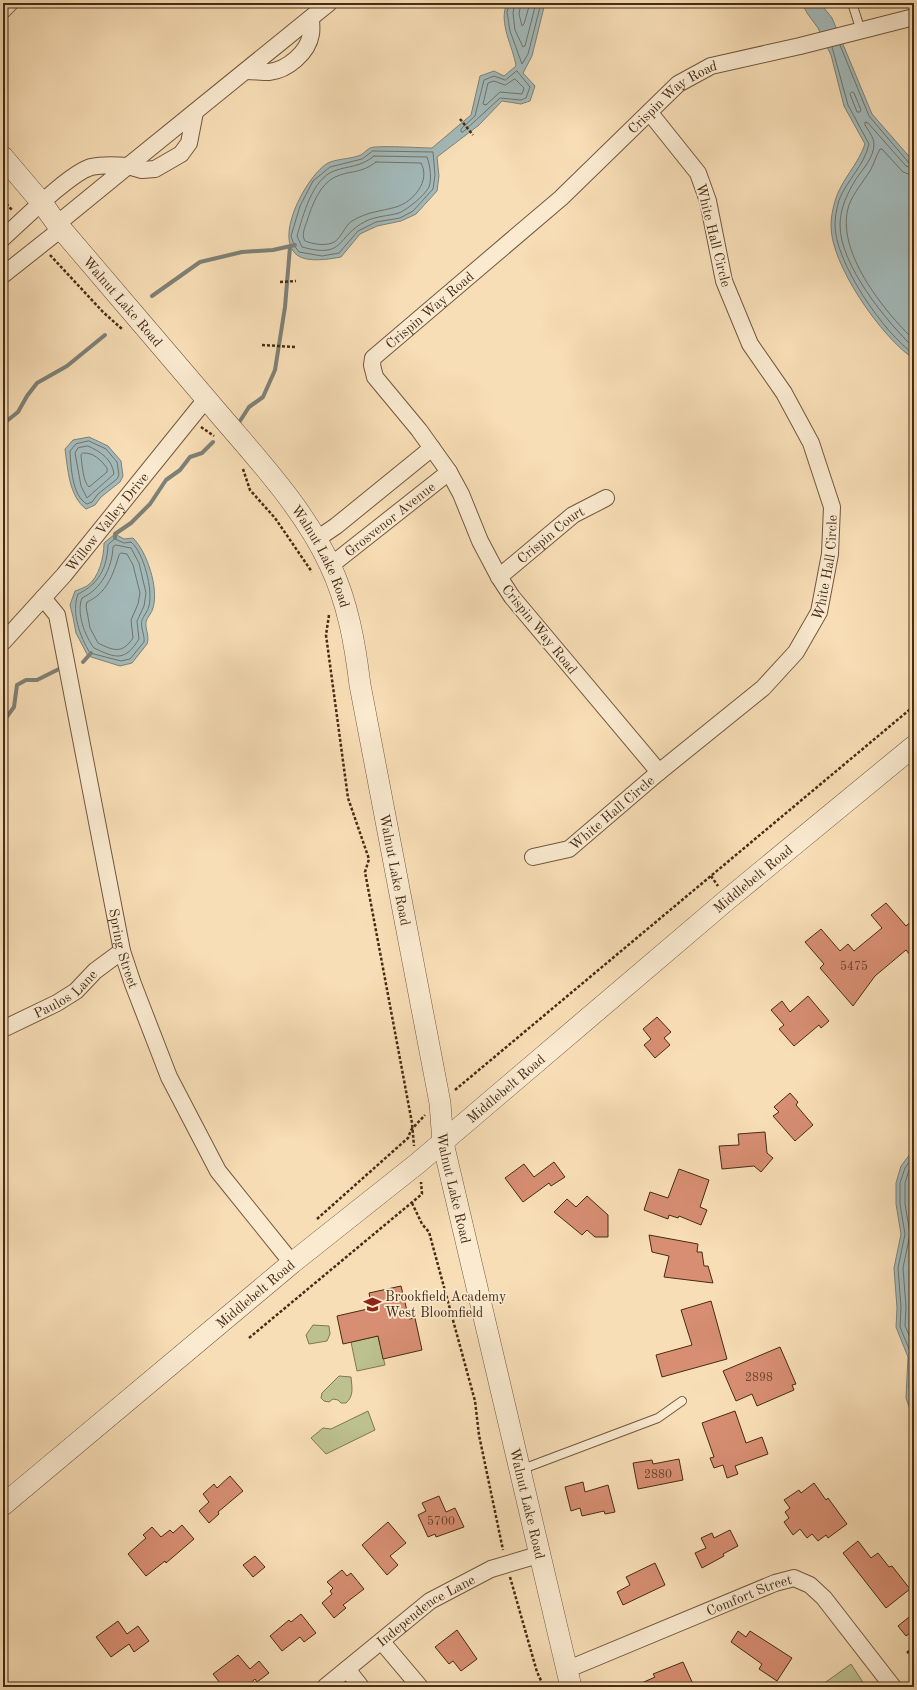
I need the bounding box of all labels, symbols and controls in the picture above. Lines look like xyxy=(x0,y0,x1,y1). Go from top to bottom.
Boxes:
street label: Crispin Way Road xyxy=(626,59,718,137)
street label: White Hall Circle xyxy=(693,182,733,288)
street label: Walnut Lake Road xyxy=(80,254,165,350)
street label: Crispin Way Road xyxy=(383,269,477,352)
street label: Willow Valley Drive xyxy=(64,470,152,575)
street label: Grosvenor Avenue xyxy=(342,480,438,560)
street label: Walnut Lake Road xyxy=(288,503,351,609)
street label: Crispin Court xyxy=(515,504,587,566)
street label: White Hall Circle xyxy=(810,515,840,623)
street label: Crispin Way Road xyxy=(499,582,579,677)
street label: White Hall Circle xyxy=(567,773,657,853)
street label: Walnut Lake Road xyxy=(377,813,412,927)
street label: Middlebelt Road xyxy=(711,843,796,916)
street label: Spring Street xyxy=(106,908,140,991)
house number: 5475 xyxy=(840,960,868,973)
street label: Paulos Lane xyxy=(32,967,100,1021)
street label: Middlebelt Road xyxy=(465,1052,548,1126)
street label: Walnut Lake Road xyxy=(434,1132,472,1245)
street label: Middlebelt Road xyxy=(214,1258,298,1331)
place label: Brookfield Academy West Bloomfield xyxy=(385,1290,507,1320)
school or university icon: Brookfield Academy West Bloomfield xyxy=(362,1294,382,1314)
house number: 2898 xyxy=(745,1372,773,1384)
street label: Walnut Lake Road xyxy=(507,1447,547,1561)
house number: 2880 xyxy=(644,1469,672,1481)
house number: 5700 xyxy=(427,1515,455,1528)
street label: Independence Lane xyxy=(374,1573,477,1650)
street label: Comfort Street xyxy=(705,1573,794,1619)

